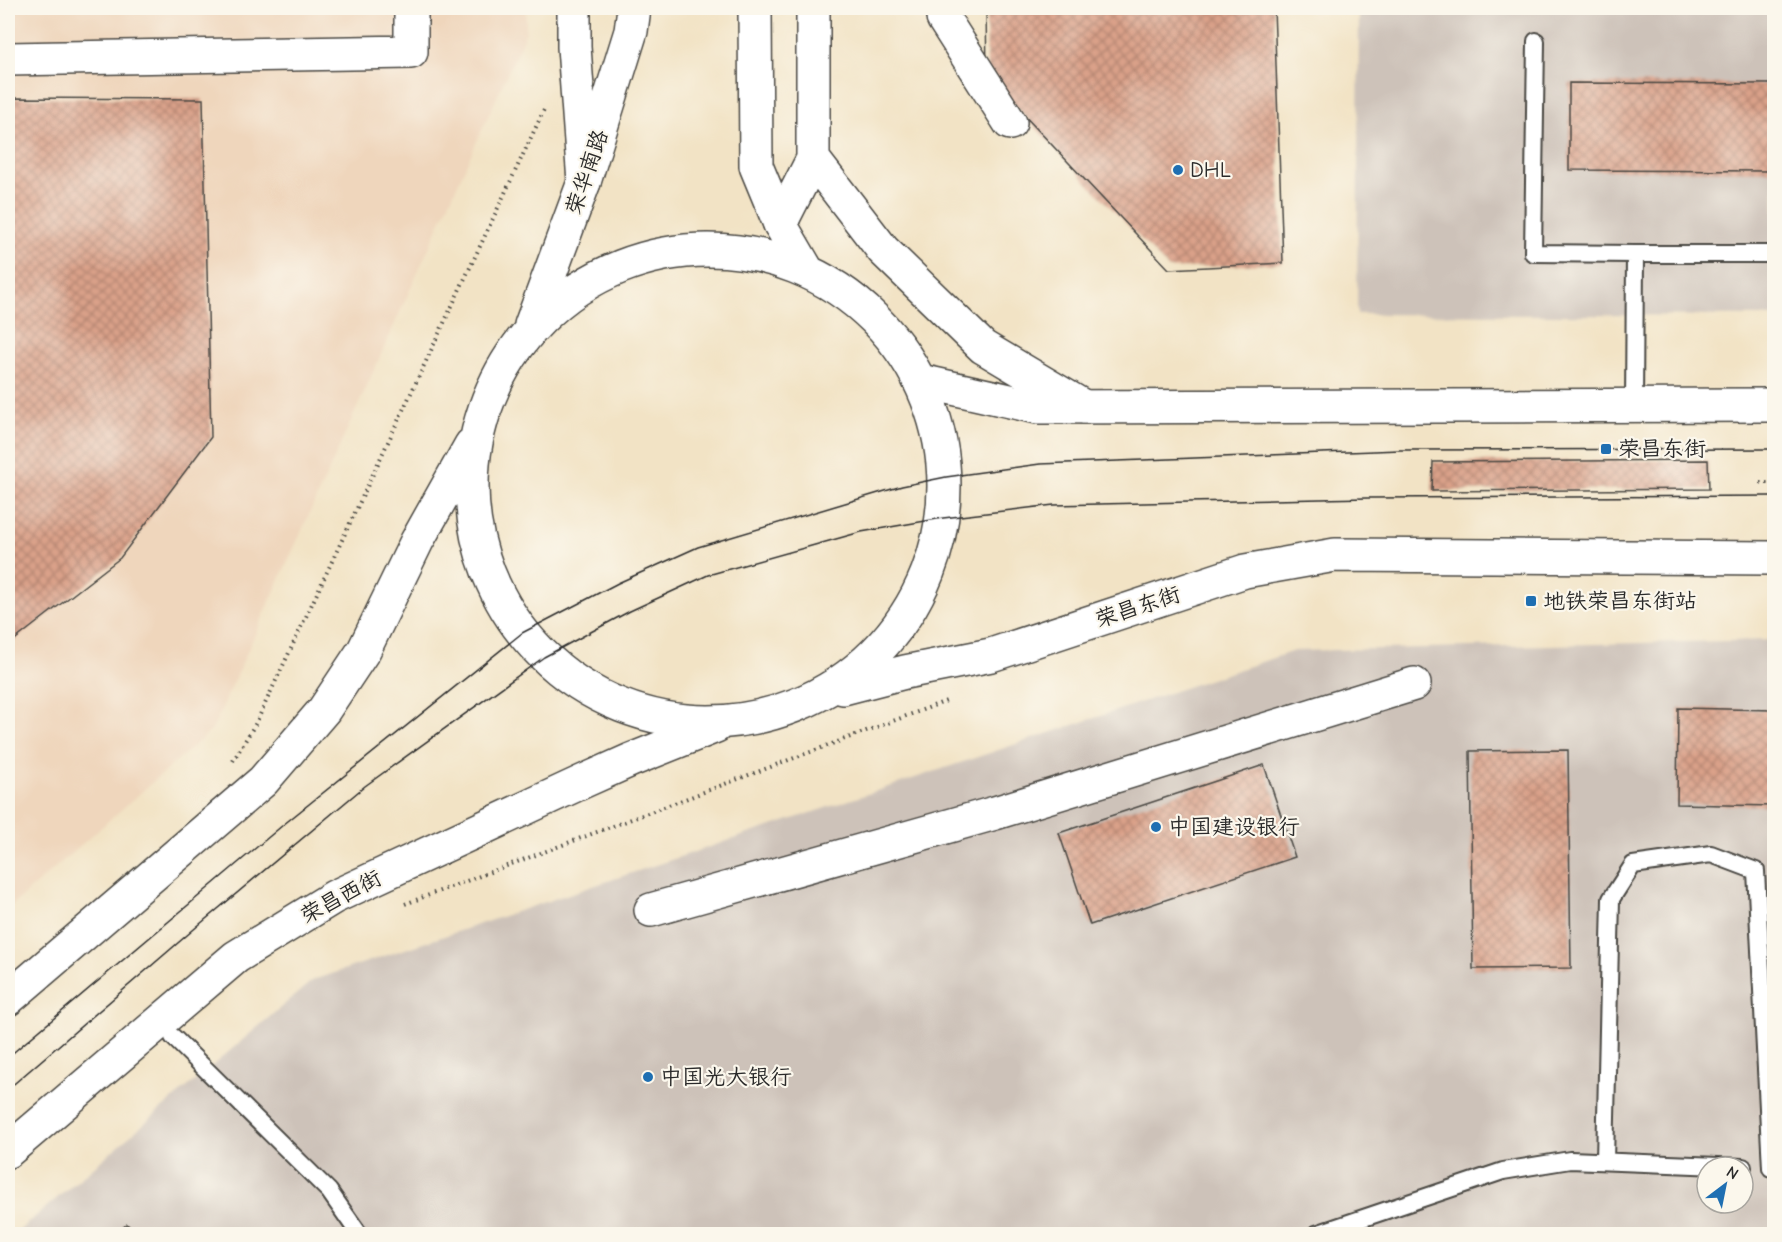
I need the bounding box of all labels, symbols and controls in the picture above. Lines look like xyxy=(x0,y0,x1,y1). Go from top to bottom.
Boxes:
street label: 荣华南路 xyxy=(560,126,614,218)
place label: DHL xyxy=(1190,157,1231,183)
marker: DHL xyxy=(1171,163,1185,177)
place label: 荣昌东街 xyxy=(1618,436,1706,462)
marker: 荣昌东街 xyxy=(1599,442,1613,456)
street label: 荣昌东街 xyxy=(1092,581,1184,633)
place label: 地铁荣昌东街站 xyxy=(1543,588,1697,614)
marker: 地铁荣昌东街站 xyxy=(1524,594,1538,608)
place label: 中国建设银行 xyxy=(1168,814,1300,840)
marker: 中国建设银行 xyxy=(1149,820,1163,834)
street label: 荣昌西街 xyxy=(296,865,386,929)
place label: 中国光大银行 xyxy=(660,1064,792,1090)
marker: 中国光大银行 xyxy=(641,1070,655,1084)
north arrow xyxy=(1695,1155,1755,1215)
text: N xyxy=(1723,1163,1742,1184)

